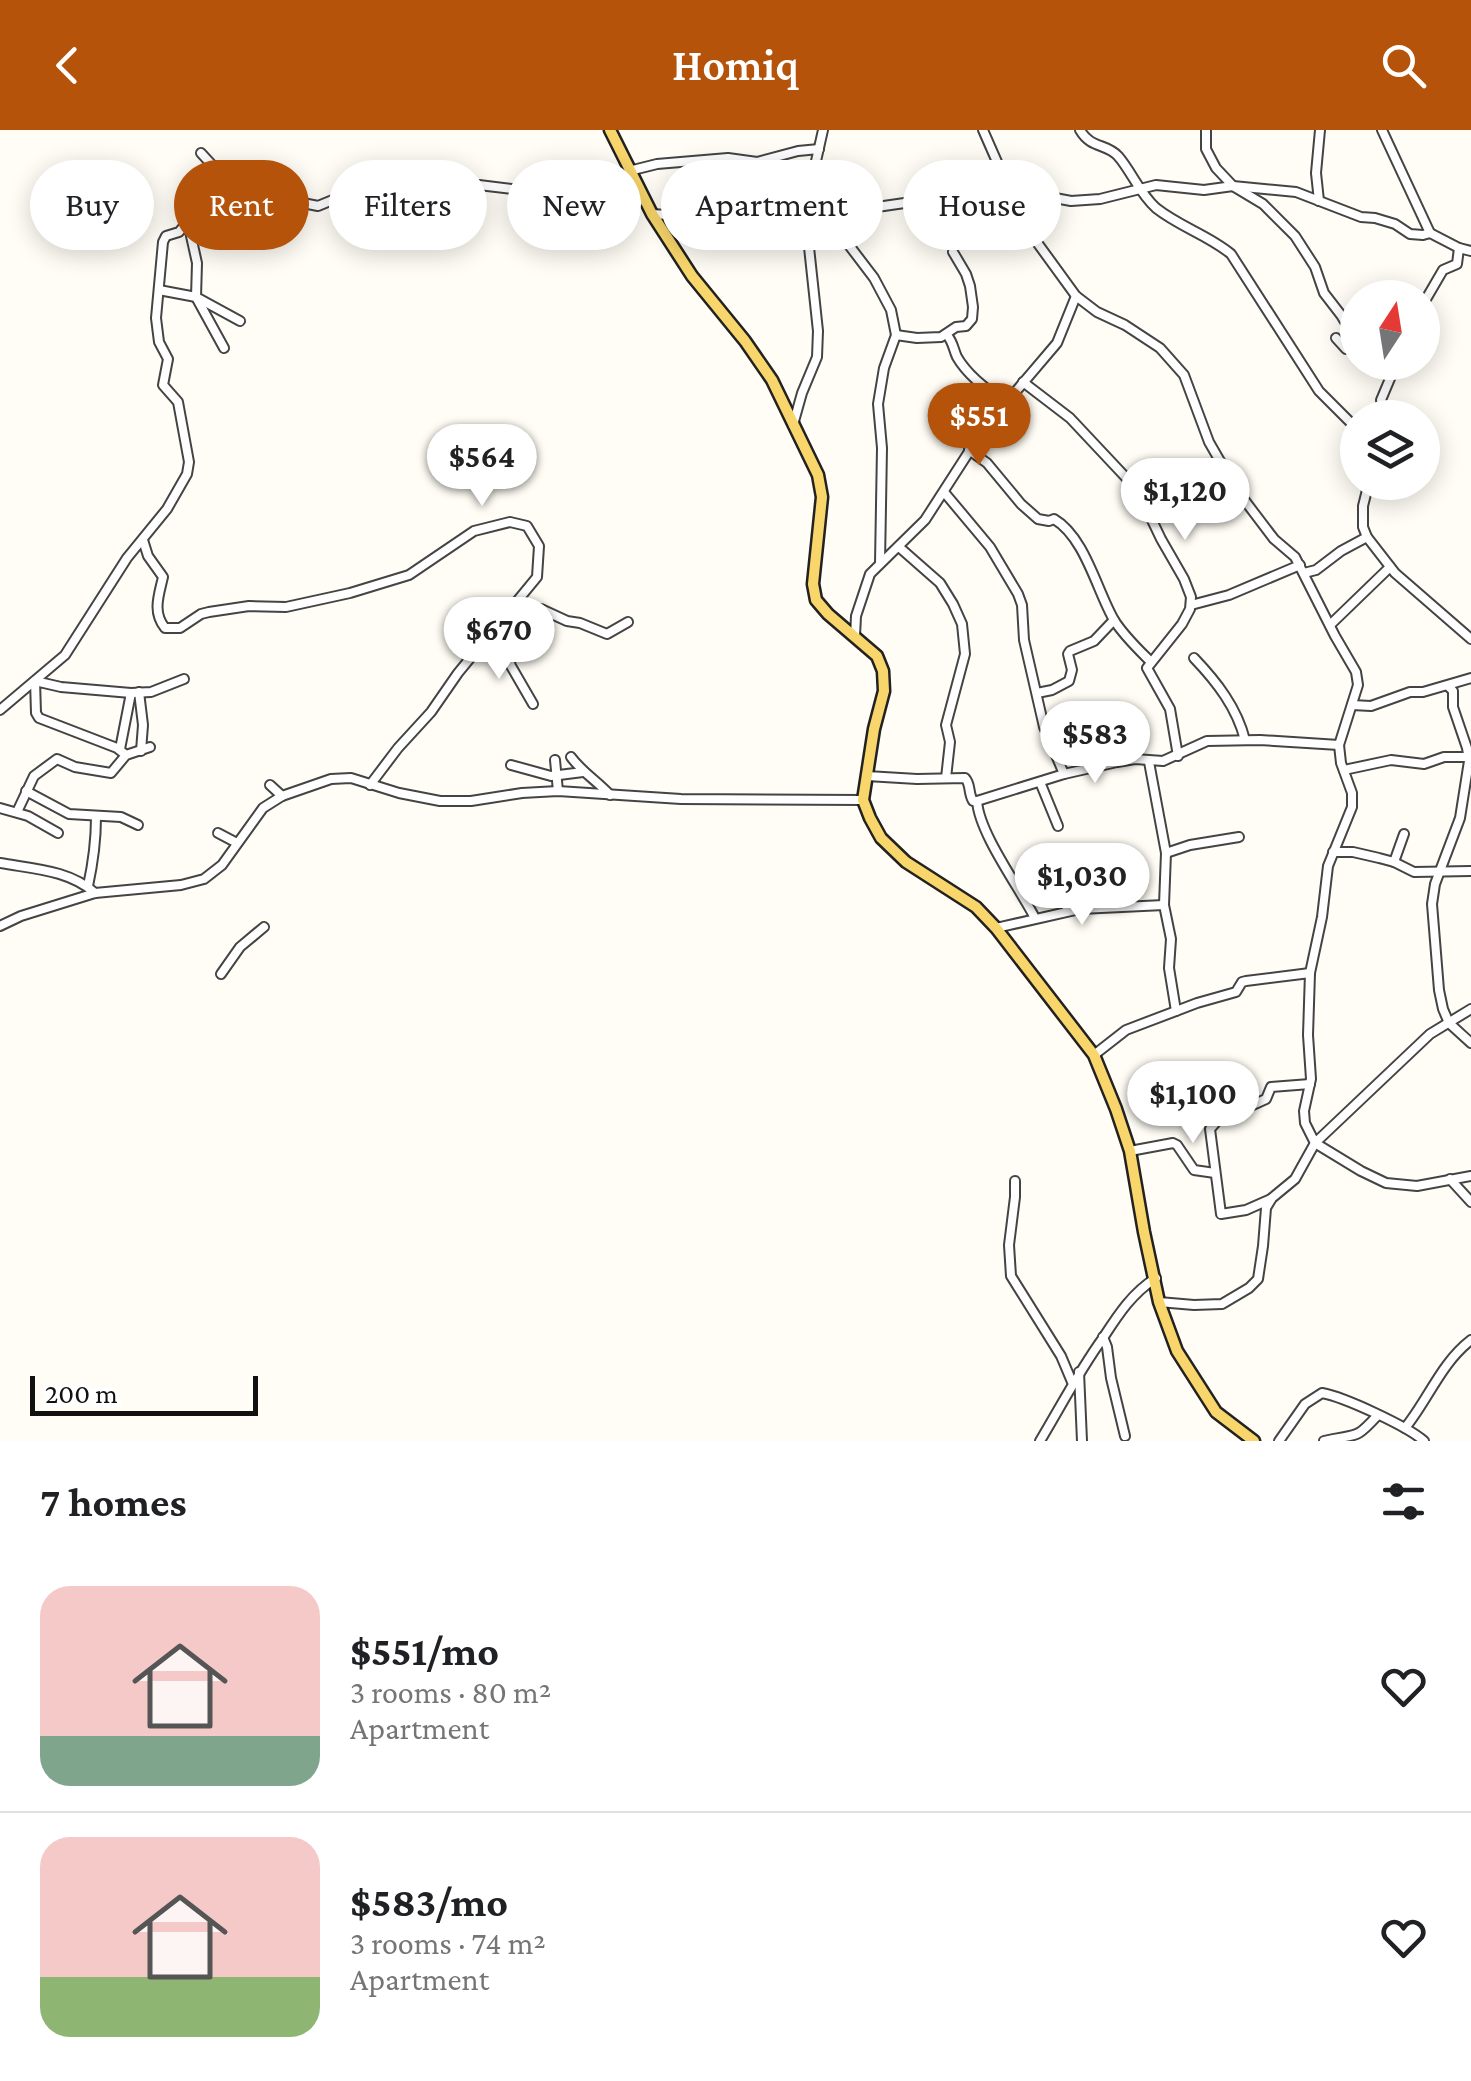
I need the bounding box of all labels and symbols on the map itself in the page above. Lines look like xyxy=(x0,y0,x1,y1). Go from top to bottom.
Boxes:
north arrow xyxy=(1340,280,1440,380)
pin: $551 xyxy=(920,383,1038,468)
pin: $564 xyxy=(423,424,541,509)
pin: $1,120 xyxy=(1104,458,1266,543)
pin: $670 xyxy=(440,597,558,682)
pin: $583 xyxy=(1036,701,1154,786)
pin: $1,030 xyxy=(1001,843,1163,928)
pin: $1,100 xyxy=(1112,1061,1274,1146)
scale bar xyxy=(30,1371,258,1416)

